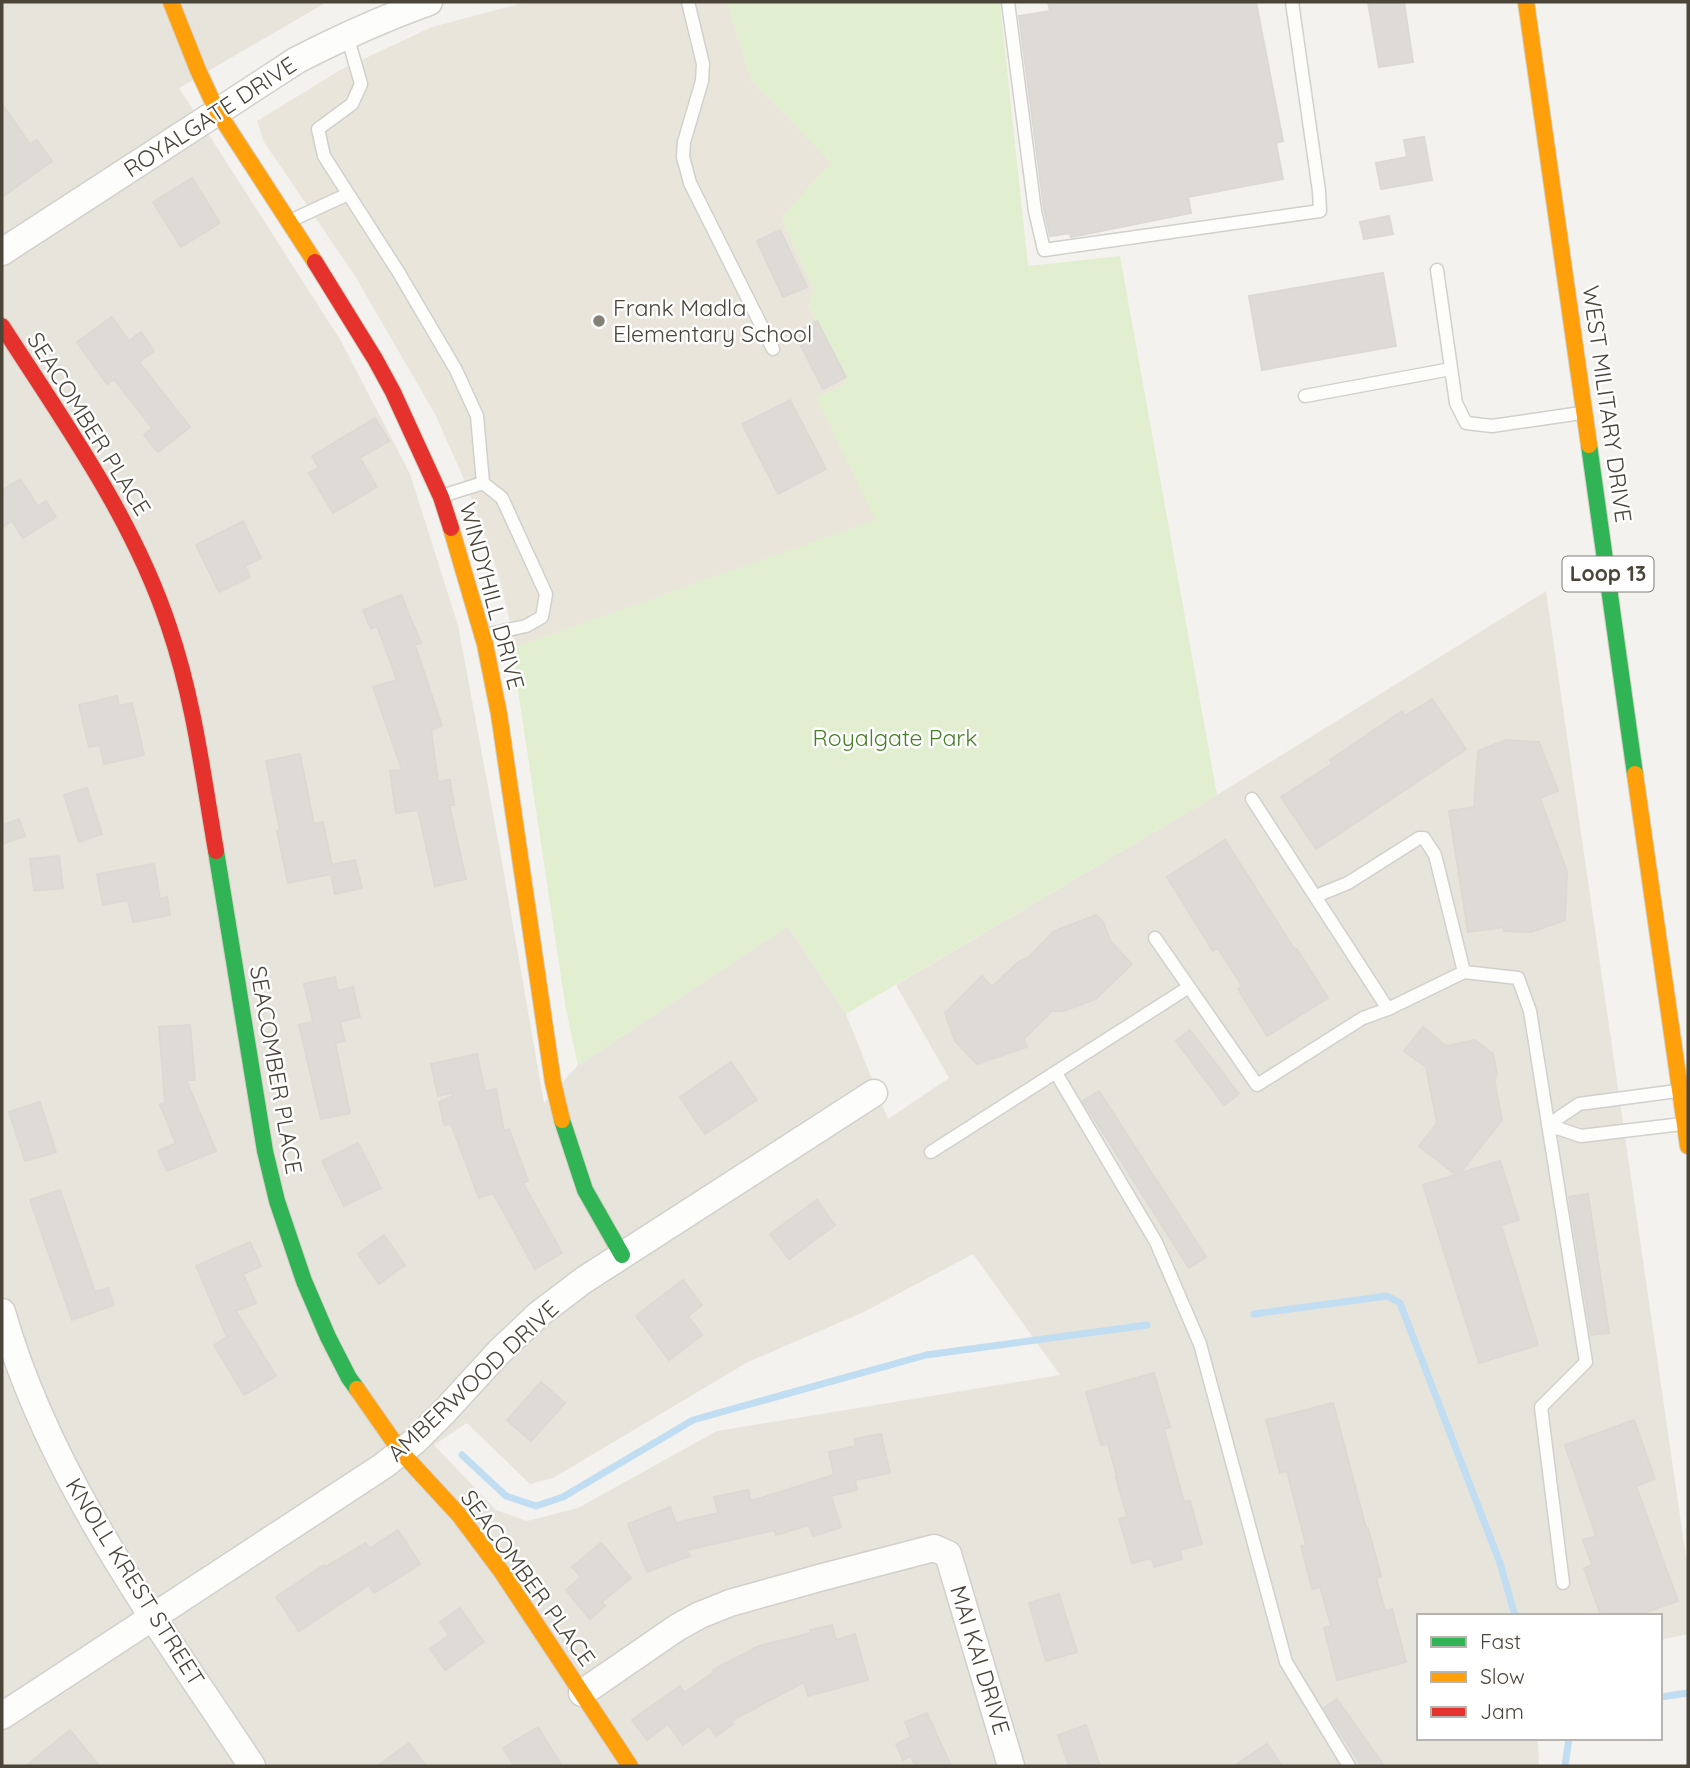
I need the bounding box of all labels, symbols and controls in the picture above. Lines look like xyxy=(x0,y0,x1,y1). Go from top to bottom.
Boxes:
street label: ROYALGATE DRIVE xyxy=(118,50,301,183)
street label: WEST MILITARY DRIVE xyxy=(1577,284,1638,524)
place label: Frank Madla Elementary School xyxy=(613,293,812,348)
marker: Frank Madla Elementary School xyxy=(591,313,607,329)
street label: SEACOMBER PLACE xyxy=(21,327,158,521)
street label: WINDYHILL DRIVE xyxy=(454,499,531,693)
road number: Loop 13 xyxy=(1562,556,1654,592)
park label: Royalgate Park xyxy=(812,723,978,752)
street label: SEACOMBER PLACE xyxy=(244,964,309,1176)
street label: AMBERWOOD DRIVE xyxy=(381,1294,564,1467)
street label: KNOLL KREST STREET xyxy=(60,1472,211,1691)
street label: SEACOMBER PLACE xyxy=(455,1484,602,1672)
street label: MAI KAI DRIVE xyxy=(944,1582,1017,1738)
legend xyxy=(1417,1614,1662,1740)
text: Fast xyxy=(1480,1628,1521,1654)
text: Slow xyxy=(1480,1663,1525,1689)
text: Jam xyxy=(1480,1698,1524,1724)

